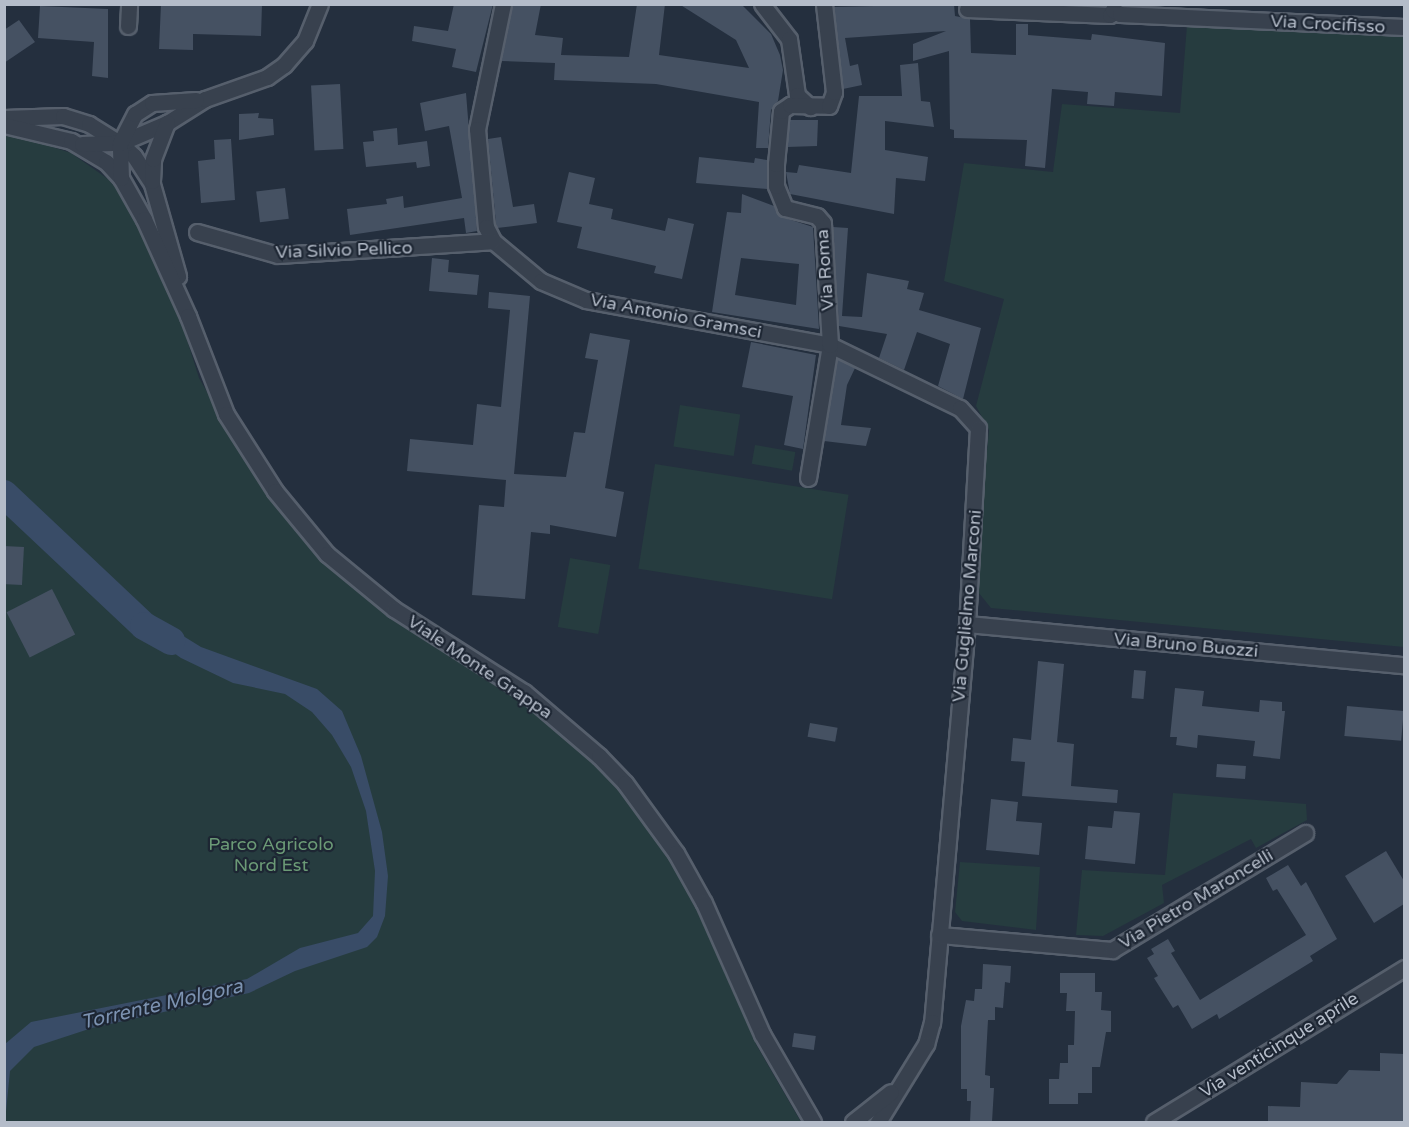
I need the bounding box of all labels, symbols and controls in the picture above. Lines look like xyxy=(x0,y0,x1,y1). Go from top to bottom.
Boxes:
street label: Via Crocifisso xyxy=(1270,10,1386,38)
street label: Via Roma xyxy=(811,228,839,312)
street label: Via Silvio Pellico xyxy=(275,237,413,263)
street label: Via Antonio Gramsci xyxy=(588,289,764,343)
street label: Via Guglielmo Marconi xyxy=(948,509,986,703)
street label: Viale Monte Grappa xyxy=(403,610,557,724)
street label: Via Bruno Buozzi xyxy=(1113,628,1259,662)
park label: Parco Agricolo Nord Est xyxy=(208,834,334,876)
street label: Via Pietro Maroncelli xyxy=(1115,844,1277,954)
water label: Torrente Molgora xyxy=(79,975,245,1035)
street label: Via venticinque aprile xyxy=(1196,987,1362,1103)

